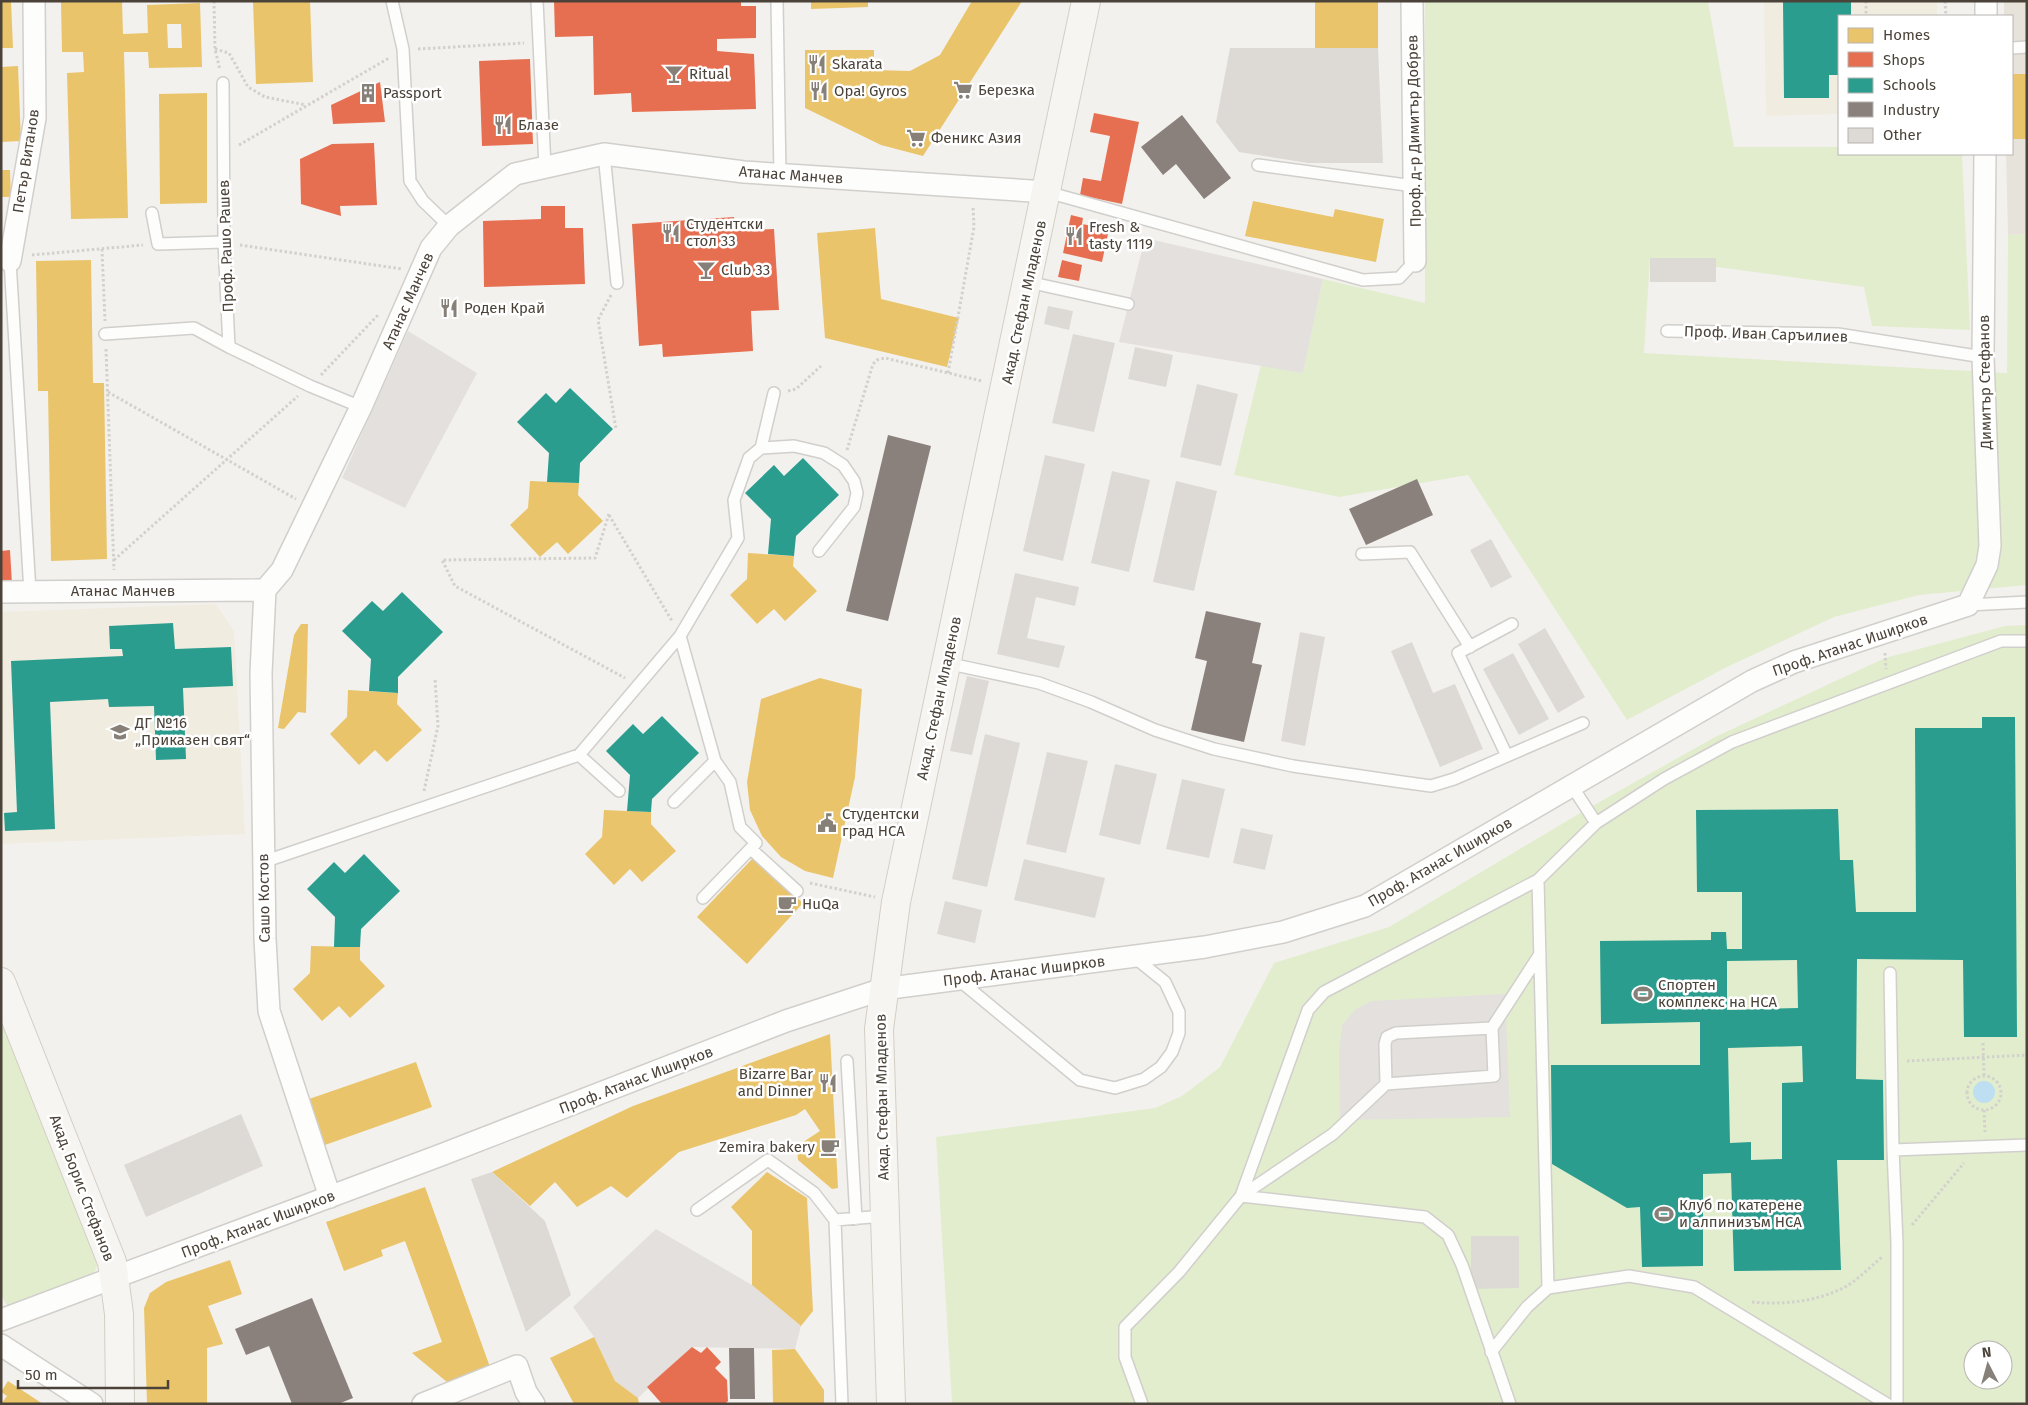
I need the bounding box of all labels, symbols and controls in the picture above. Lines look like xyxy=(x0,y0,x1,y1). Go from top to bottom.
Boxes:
legend xyxy=(1838,15,2013,155)
text: Homes xyxy=(1883,26,1930,44)
street label: Проф. д-р Димитър Добрев xyxy=(1403,34,1425,228)
text: Shops xyxy=(1883,51,1925,69)
restaurant icon: Skarata xyxy=(806,53,828,75)
place label: Skarata xyxy=(832,55,883,73)
bar icon: Ritual xyxy=(663,63,685,85)
place label: Ritual xyxy=(689,65,729,83)
text: Schools xyxy=(1883,76,1936,94)
supermarket icon: Березка xyxy=(952,79,974,101)
restaurant icon: Opa! Gyros xyxy=(808,80,830,102)
place label: Березка xyxy=(978,81,1035,99)
building icon: Passport xyxy=(357,82,379,104)
place label: Opa! Gyros xyxy=(834,82,907,100)
place label: Passport xyxy=(383,84,442,102)
text: Industry xyxy=(1883,101,1940,119)
street label: Петър Витанов xyxy=(9,108,43,214)
restaurant icon: Блазе xyxy=(492,114,514,136)
place label: Блазе xyxy=(518,116,559,134)
text: Other xyxy=(1883,126,1922,144)
supermarket icon: Феникс Азия xyxy=(905,127,927,149)
place label: Феникс Азия xyxy=(931,129,1022,147)
street label: Атанас Манчев xyxy=(738,162,844,188)
street label: Проф. Рашо Рашев xyxy=(215,179,237,313)
place label: Студентски стол 33 xyxy=(686,215,763,250)
place label: Fresh & tasty 1119 xyxy=(1089,218,1153,253)
street label: Акад. Стефан Младенов xyxy=(998,219,1050,385)
restaurant icon: Студентски стол 33 xyxy=(660,222,682,244)
restaurant icon: Fresh & tasty 1119 xyxy=(1063,225,1085,247)
street label: Атанас Манчев xyxy=(379,250,437,352)
bar icon: Club 33 xyxy=(695,259,717,281)
place label: Club 33 xyxy=(721,261,770,279)
restaurant icon: Роден Край xyxy=(438,297,460,319)
place label: Роден Край xyxy=(464,299,545,317)
street label: Димитър Стефанов xyxy=(1975,315,1995,450)
street label: Проф. Иван Саръилиев xyxy=(1684,322,1848,346)
street label: Атанас Манчев xyxy=(71,582,175,600)
street label: Проф. Атанас Иширков xyxy=(1770,610,1930,680)
street label: Акад. Стефан Младенов xyxy=(913,615,965,781)
place label: ДГ №16 „Приказен свят“ xyxy=(134,714,250,749)
school or university icon: ДГ №16 „Приказен свят“ xyxy=(109,721,131,743)
place label: Студентски град НСА xyxy=(842,805,919,840)
public building icon: Студентски град НСА xyxy=(816,812,838,834)
street label: Проф. Атанас Иширков xyxy=(1365,813,1515,911)
street label: Сашо Костов xyxy=(254,853,274,943)
cafe icon: HuQa xyxy=(776,893,798,915)
place label: HuQa xyxy=(802,895,839,913)
street label: Проф. Атанас Иширков xyxy=(942,952,1106,990)
place label: Спортен комплекс на НСА xyxy=(1658,976,1778,1011)
sports icon: Спортен комплекс на НСА xyxy=(1632,983,1654,1005)
street label: Акад. Стефан Младенов xyxy=(872,1013,892,1181)
street label: Проф. Атанас Иширков xyxy=(556,1042,716,1118)
place label: Bizarre Bar and Dinner xyxy=(738,1065,813,1100)
restaurant icon: Bizarre Bar and Dinner xyxy=(817,1072,839,1094)
street label: Акад. Борис Стефанов xyxy=(46,1112,118,1264)
cafe icon: Zemira bakery xyxy=(819,1136,841,1158)
place label: Zemira bakery xyxy=(719,1138,816,1156)
street label: Проф. Атанас Иширков xyxy=(178,1186,338,1262)
place label: Клуб по катерене и алпинизъм НСА xyxy=(1679,1196,1802,1231)
sports icon: Клуб по катерене и алпинизъм НСА xyxy=(1653,1203,1675,1225)
north arrow xyxy=(1963,1340,2013,1390)
text: N xyxy=(1981,1344,1992,1362)
scale bar xyxy=(18,1358,168,1390)
text: 50 m xyxy=(25,1366,58,1384)

